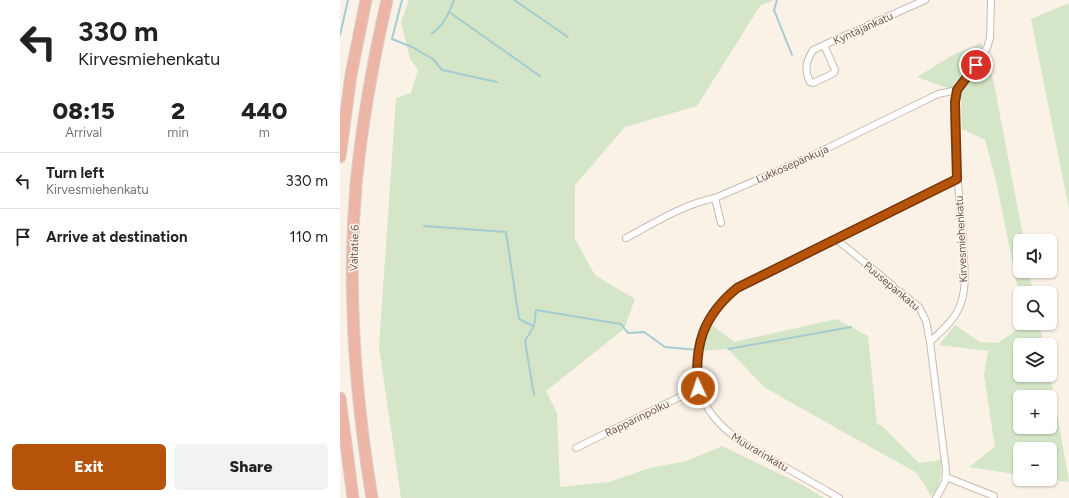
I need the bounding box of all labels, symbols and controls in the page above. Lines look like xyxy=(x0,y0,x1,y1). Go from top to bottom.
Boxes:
street label: Kyntäjänkatu xyxy=(831,9,895,47)
text: 330 m xyxy=(78,14,158,48)
icon: left xyxy=(12,16,64,68)
text: Kirvesmiehenkatu xyxy=(78,48,220,70)
pin xyxy=(959,48,993,82)
icon: arrive xyxy=(965,54,987,76)
text: 08:15 xyxy=(53,96,115,125)
text: 2 xyxy=(171,96,185,125)
text: 440 xyxy=(241,96,288,125)
text: Arrival xyxy=(65,125,102,140)
text: min xyxy=(167,125,189,140)
text: m xyxy=(259,125,270,140)
street label: Lukkosepänkuja xyxy=(754,143,831,186)
text: Turn left xyxy=(46,164,104,182)
icon: left xyxy=(12,170,34,192)
text: 330 m xyxy=(286,172,328,190)
text: Kirvesmiehenkatu xyxy=(46,182,149,197)
street label: Kirvesmiehenkatu xyxy=(953,195,970,283)
street label: Valtatie 6 xyxy=(347,224,362,272)
icon: arrive xyxy=(12,226,34,248)
text: Arrive at destination xyxy=(46,228,187,246)
text: 110 m xyxy=(290,228,328,246)
map controls xyxy=(1013,234,1057,486)
button: sound xyxy=(1013,234,1057,278)
street label: Puusepänkatu xyxy=(861,259,922,314)
button: search xyxy=(1013,286,1057,330)
button: layers xyxy=(1013,338,1057,382)
position arrow xyxy=(677,367,719,409)
button: + xyxy=(1013,390,1057,434)
street label: Rapparinpolku xyxy=(603,397,672,440)
street label: Muurarinkatu xyxy=(729,430,791,475)
button: − xyxy=(1013,442,1057,486)
button: Exit xyxy=(12,444,166,490)
button: Share xyxy=(174,444,328,490)

